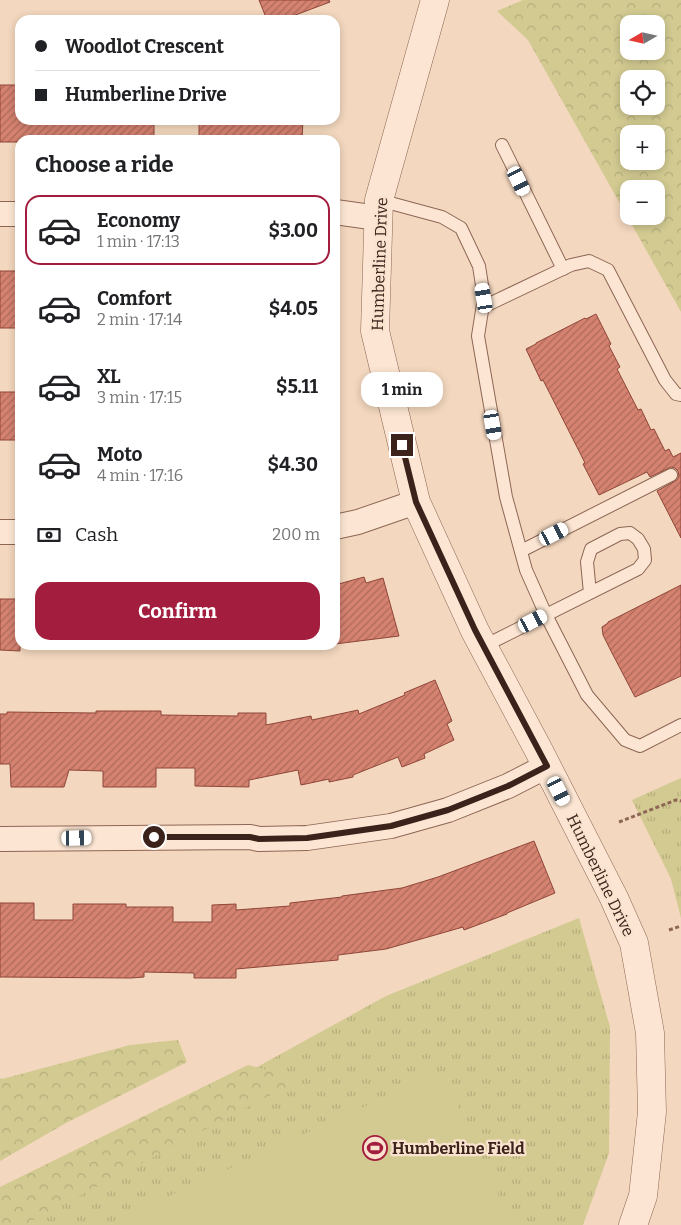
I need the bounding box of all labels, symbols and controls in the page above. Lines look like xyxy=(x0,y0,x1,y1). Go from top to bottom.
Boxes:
north arrow xyxy=(620,15,665,60)
map controls xyxy=(620,15,665,225)
text: Woodlot Crescent xyxy=(65,35,224,58)
button: locate xyxy=(620,70,665,115)
text: Humberline Drive xyxy=(65,83,227,106)
button: + xyxy=(620,125,665,170)
text: Choose a ride xyxy=(35,151,174,178)
car xyxy=(505,164,532,198)
button: − xyxy=(620,180,665,225)
street label: Humberline Drive xyxy=(368,197,391,331)
icon: car xyxy=(37,208,82,253)
text: Economy xyxy=(97,209,180,232)
text: $3.00 xyxy=(269,219,318,242)
text: 1 min · 17:13 xyxy=(97,232,180,251)
car xyxy=(474,282,493,314)
icon: car xyxy=(37,286,82,331)
text: Comfort xyxy=(97,287,172,310)
text: $4.05 xyxy=(269,297,318,320)
text: 2 min · 17:14 xyxy=(97,310,182,329)
icon: car xyxy=(37,364,82,409)
text: XL xyxy=(97,365,121,388)
callout: 1 min xyxy=(361,372,443,408)
text: $5.11 xyxy=(276,375,318,398)
text: 1 min xyxy=(382,380,422,399)
text: 3 min · 17:15 xyxy=(97,388,182,407)
car xyxy=(483,409,502,441)
route end xyxy=(391,434,413,456)
icon: car xyxy=(37,442,82,487)
text: Moto xyxy=(97,443,143,466)
text: $4.30 xyxy=(267,453,318,476)
text: 4 min · 17:16 xyxy=(97,466,183,485)
icon: cash xyxy=(35,521,63,549)
car xyxy=(537,521,570,547)
text: Cash xyxy=(75,523,118,546)
text: 200 m xyxy=(272,525,320,544)
button: Confirm xyxy=(35,582,320,640)
car xyxy=(516,608,549,634)
car xyxy=(545,774,572,808)
street label: Humberline Drive xyxy=(563,811,638,939)
route start xyxy=(143,826,165,848)
car xyxy=(61,830,92,846)
sports icon: Humberline Field xyxy=(362,1135,388,1161)
place label: Humberline Field xyxy=(392,1139,525,1158)

